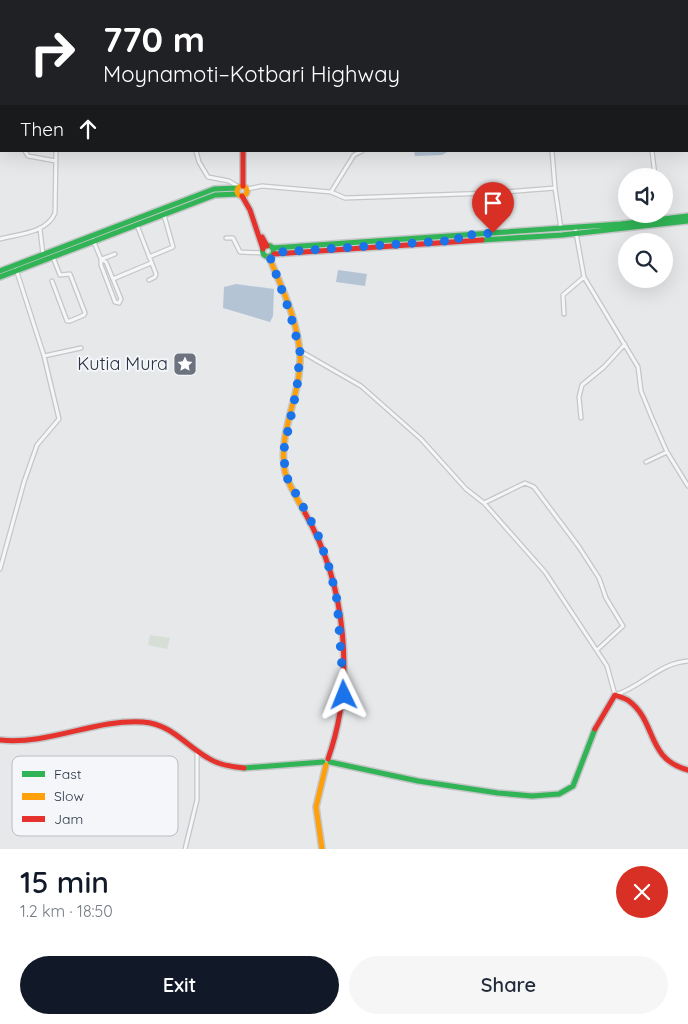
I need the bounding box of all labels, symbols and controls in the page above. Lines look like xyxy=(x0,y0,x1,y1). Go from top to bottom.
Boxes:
text: 770 m xyxy=(103,17,205,61)
icon: right xyxy=(20,20,85,85)
text: Moynamoti–Kotbari Highway xyxy=(103,60,400,88)
icon: ahead xyxy=(74,115,102,143)
text: Then xyxy=(20,117,64,141)
map controls xyxy=(618,168,673,288)
button: sound xyxy=(618,168,673,223)
pin xyxy=(472,182,514,233)
icon: arrive xyxy=(479,189,507,217)
button: search xyxy=(618,233,673,288)
place icon: Kutia Mura xyxy=(172,351,198,377)
place label: Kutia Mura xyxy=(77,352,168,375)
position arrow xyxy=(317,668,369,720)
legend xyxy=(12,756,178,836)
text: Fast xyxy=(54,765,82,783)
text: Slow xyxy=(54,787,84,805)
text: Jam xyxy=(54,810,83,828)
text: 15 min xyxy=(20,863,109,901)
button: close xyxy=(616,866,668,918)
text: 1.2 km · 18:50 xyxy=(20,901,113,921)
button: Exit xyxy=(20,956,339,1014)
button: Share xyxy=(349,956,668,1014)

